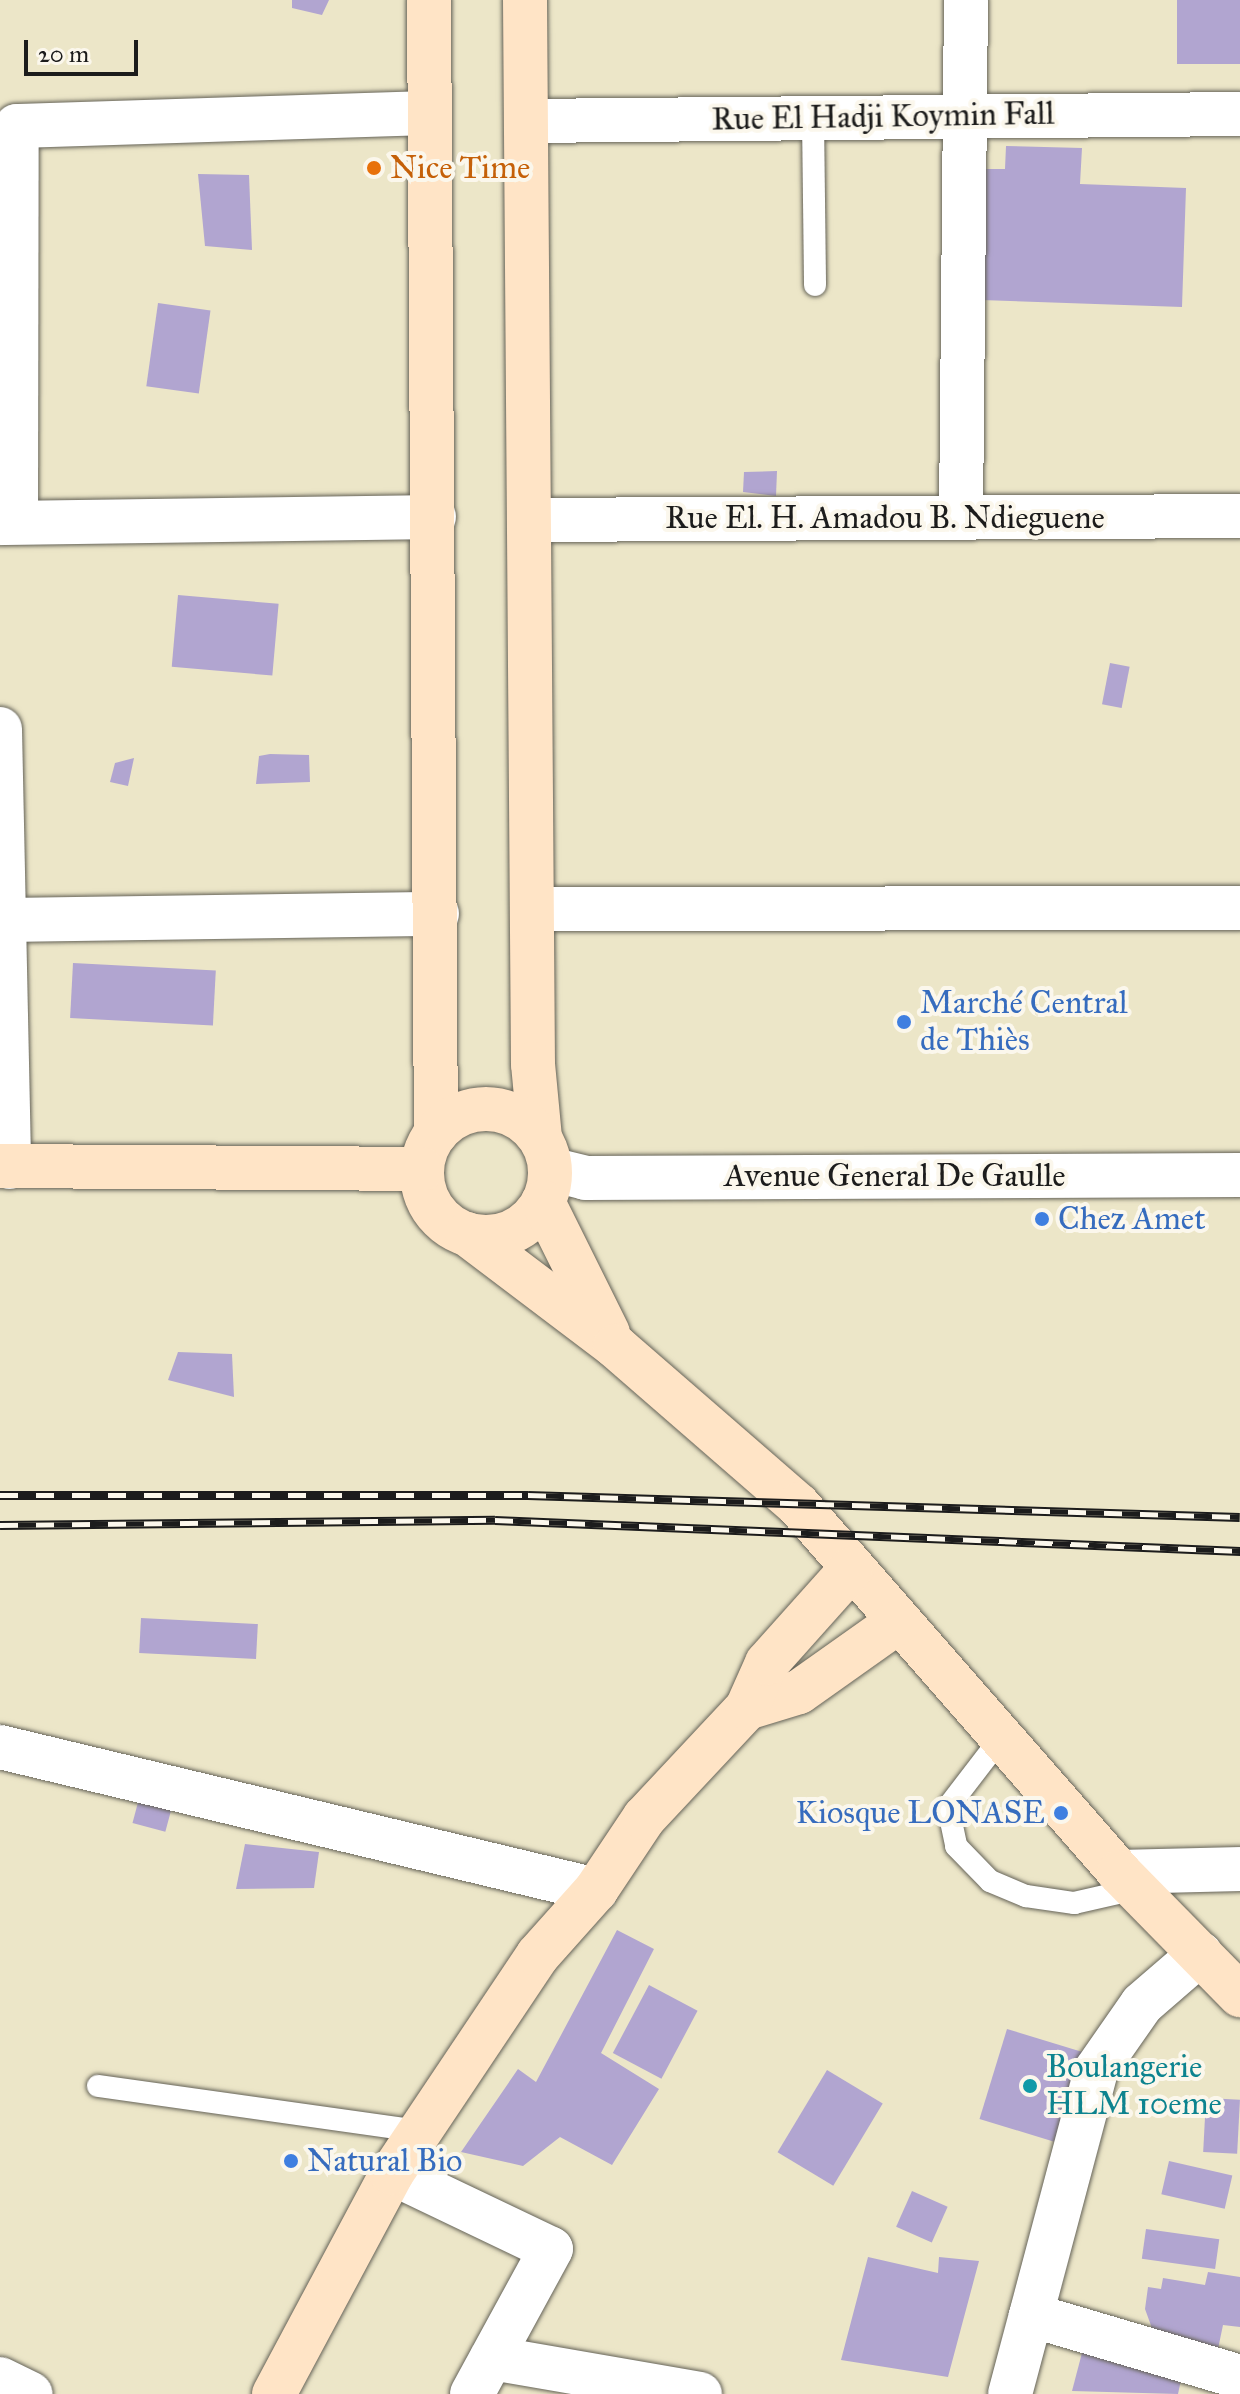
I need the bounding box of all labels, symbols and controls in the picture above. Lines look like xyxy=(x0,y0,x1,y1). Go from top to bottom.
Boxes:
scale bar xyxy=(28,24,142,74)
text: 20 m xyxy=(38,39,89,69)
street label: Rue El Hadji Koymin Fall xyxy=(711,95,1055,139)
place label: Nice Time xyxy=(390,149,530,187)
marker: Nice Time xyxy=(365,159,383,177)
street label: Rue El. H. Amadou B. Ndieguene xyxy=(665,499,1105,537)
place label: Marché Central de Thiès xyxy=(920,985,1128,1060)
marker: Marché Central de Thiès xyxy=(895,1013,913,1031)
street label: Avenue General De Gaulle xyxy=(724,1157,1066,1195)
place label: Chez Amet xyxy=(1058,1200,1206,1238)
marker: Chez Amet xyxy=(1033,1210,1051,1228)
place label: Kiosque LONASE xyxy=(796,1794,1045,1832)
marker: Kiosque LONASE xyxy=(1052,1804,1070,1822)
place label: Boulangerie HLM 10eme xyxy=(1046,2049,1222,2124)
marker: Boulangerie HLM 10eme xyxy=(1021,2077,1039,2095)
place label: Natural Bio xyxy=(307,2142,462,2180)
marker: Natural Bio xyxy=(282,2152,300,2170)

